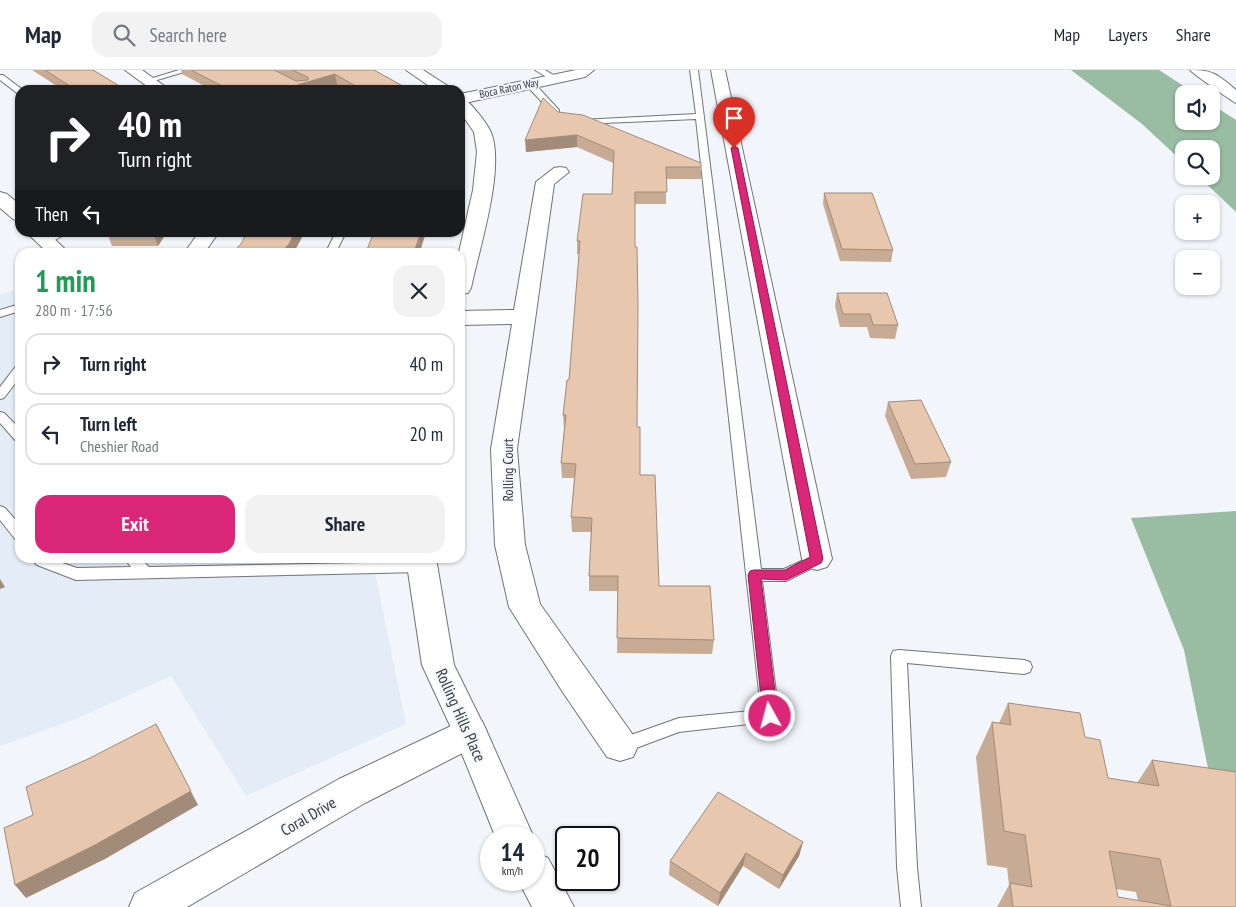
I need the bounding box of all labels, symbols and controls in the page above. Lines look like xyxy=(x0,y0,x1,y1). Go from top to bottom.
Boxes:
search box xyxy=(92,12,442,57)
text: Map xyxy=(25,19,62,50)
icon: search xyxy=(110,21,138,49)
text: Search here xyxy=(150,23,227,47)
text: Map xyxy=(1054,23,1080,46)
text: Layers xyxy=(1108,23,1148,46)
text: Share xyxy=(1176,23,1211,46)
street label: Boca Raton Way xyxy=(478,75,541,101)
map controls xyxy=(1175,85,1220,295)
button: sound xyxy=(1175,85,1220,130)
pin xyxy=(713,97,755,148)
text: 40 m xyxy=(118,101,182,147)
icon: arrive xyxy=(720,104,748,132)
icon: right xyxy=(35,105,100,170)
button: search xyxy=(1175,140,1220,185)
text: Turn right xyxy=(118,145,192,173)
button: + xyxy=(1175,195,1220,240)
icon: left xyxy=(78,200,106,228)
text: Then xyxy=(35,202,68,226)
button: − xyxy=(1175,250,1220,295)
text: 1 min xyxy=(35,261,96,300)
button: close xyxy=(393,265,445,317)
text: 280 m · 17:56 xyxy=(35,300,113,320)
icon: right xyxy=(37,350,65,378)
text: Turn right xyxy=(80,352,146,376)
text: 40 m xyxy=(410,352,443,376)
text: Turn left xyxy=(80,412,137,436)
icon: left xyxy=(37,420,65,448)
text: 20 m xyxy=(410,422,443,446)
text: Cheshier Road xyxy=(80,436,159,456)
street label: Rolling Court xyxy=(499,438,517,502)
button: Exit xyxy=(35,495,235,553)
button: Share xyxy=(245,495,445,553)
street label: Rolling Hills Place xyxy=(432,665,490,765)
position arrow xyxy=(743,689,795,741)
street label: Coral Drive xyxy=(277,792,339,840)
speed limit sign: 20 xyxy=(555,826,620,891)
text: 14 xyxy=(501,836,524,868)
text: km/h xyxy=(502,863,523,878)

